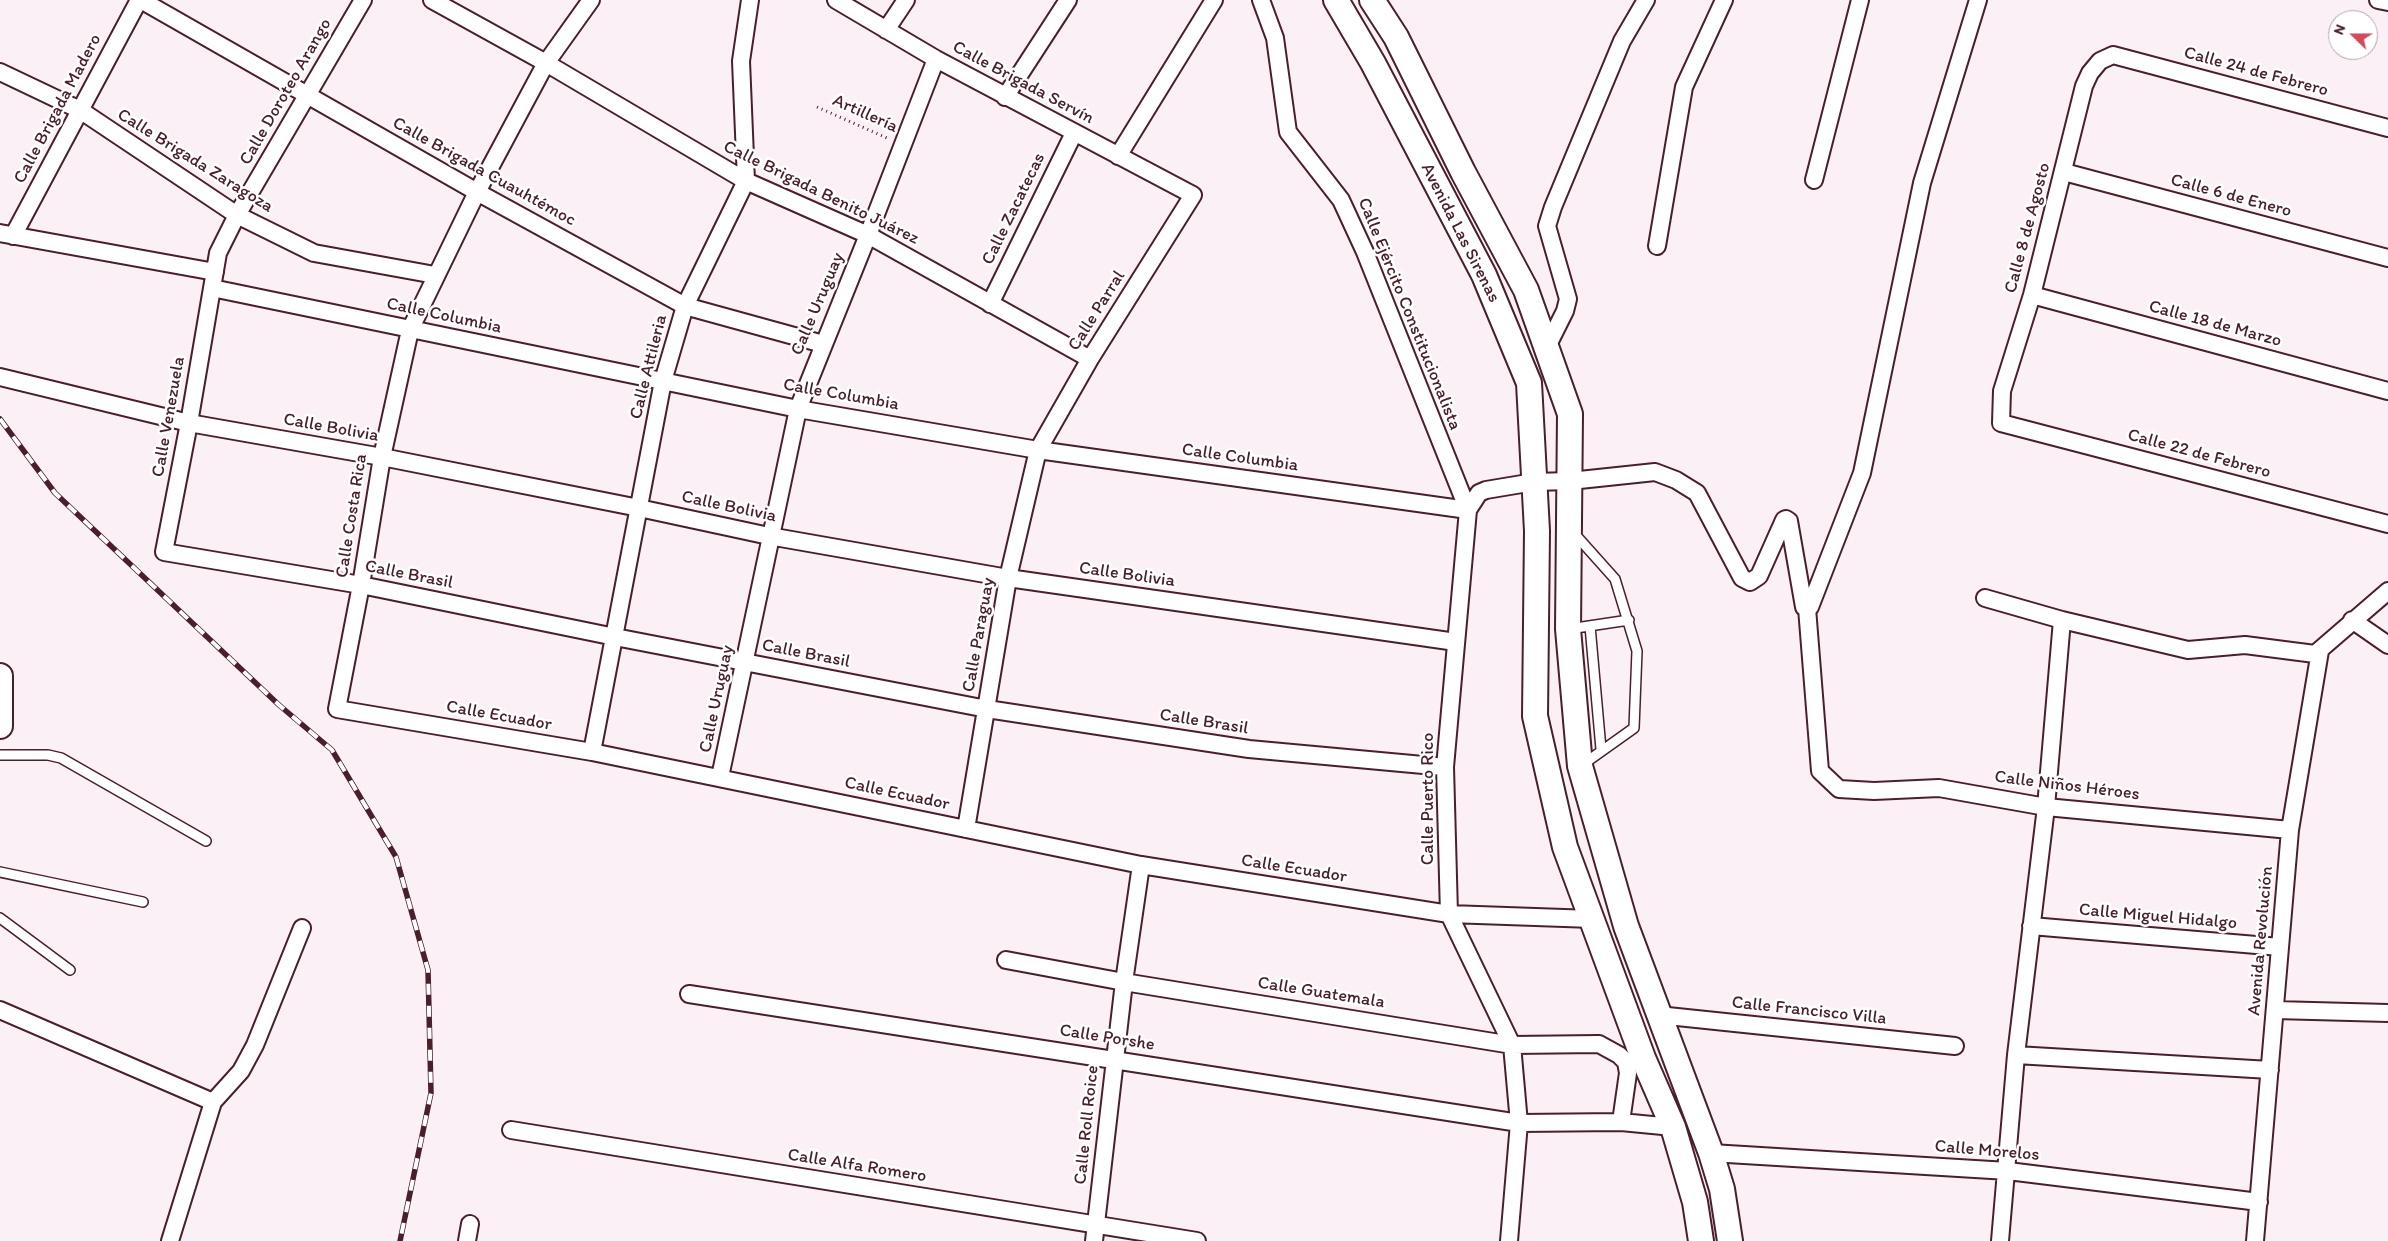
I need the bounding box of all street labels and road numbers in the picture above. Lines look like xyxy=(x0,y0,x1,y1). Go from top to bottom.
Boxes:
street label: Calle Doroteo Arango xyxy=(235,15,337,169)
street label: Calle Brigada Madero xyxy=(9,31,107,187)
street label: Calle Brigada Servín xyxy=(948,37,1098,129)
street label: Calle 24 de Febrero xyxy=(2181,42,2331,102)
street label: Artillería xyxy=(829,90,901,138)
street label: Calle Brigada Zaragoza xyxy=(113,104,277,218)
street label: Calle Brigada Cuauhtémoc xyxy=(389,113,579,231)
street label: Calle Brigada Benito Juárez xyxy=(720,136,922,250)
street label: Calle Zacatecas xyxy=(978,149,1050,269)
street label: Avenida Las Sirenas xyxy=(1416,160,1504,306)
street label: Calle 8 de Agosto xyxy=(2000,160,2056,296)
street label: Calle 6 de Enero xyxy=(2168,169,2294,223)
street label: Calle Ejército Constitucionalista xyxy=(1352,195,1466,433)
street label: Calle Uruguay xyxy=(787,249,849,359)
street label: Calle Parral xyxy=(1064,267,1130,355)
street label: Calle Columbia xyxy=(384,293,504,339)
street label: Calle 18 de Marzo xyxy=(2146,296,2284,352)
street label: Calle Attileria xyxy=(626,312,672,422)
street label: Calle Venezuela xyxy=(148,355,190,479)
street label: Calle Columbia xyxy=(781,374,901,416)
street label: Calle Bolivia xyxy=(282,409,380,447)
street label: Calle 22 de Febrero xyxy=(2125,424,2273,484)
street label: Calle Columbia xyxy=(1180,439,1300,477)
street label: Calle Costa Rica xyxy=(332,453,372,579)
street label: Calle Bolivia xyxy=(680,486,778,528)
street label: Calle Brasil xyxy=(363,556,455,594)
street label: Calle Bolivia xyxy=(1078,558,1176,592)
street label: Calle Paraguay xyxy=(958,576,1000,694)
street label: Calle Brasil xyxy=(760,635,852,673)
street label: Calle Uruguay xyxy=(695,643,739,755)
street label: Calle Ecuador xyxy=(445,696,553,736)
street label: Calle Brasil xyxy=(1158,704,1250,740)
street label: Calle Puerto Rico xyxy=(1417,733,1439,865)
street label: Calle Niños Héroes xyxy=(1993,766,2141,806)
street label: Calle Ecuador xyxy=(842,772,952,816)
street label: Calle Ecuador xyxy=(1240,850,1348,888)
street label: Avenida Revolución xyxy=(2244,865,2278,1017)
street label: Calle Miguel Hidalgo xyxy=(2078,899,2238,935)
street label: Calle Guatemala xyxy=(1256,972,1386,1014)
street label: Calle Francisco Villa xyxy=(1730,992,1888,1030)
street label: Calle Porshe xyxy=(1058,1020,1156,1056)
street label: Calle Roll Roice xyxy=(1070,1064,1104,1186)
street label: Calle Morelos xyxy=(1934,1136,2040,1166)
street label: Calle Alfa Romero xyxy=(786,1144,928,1188)

